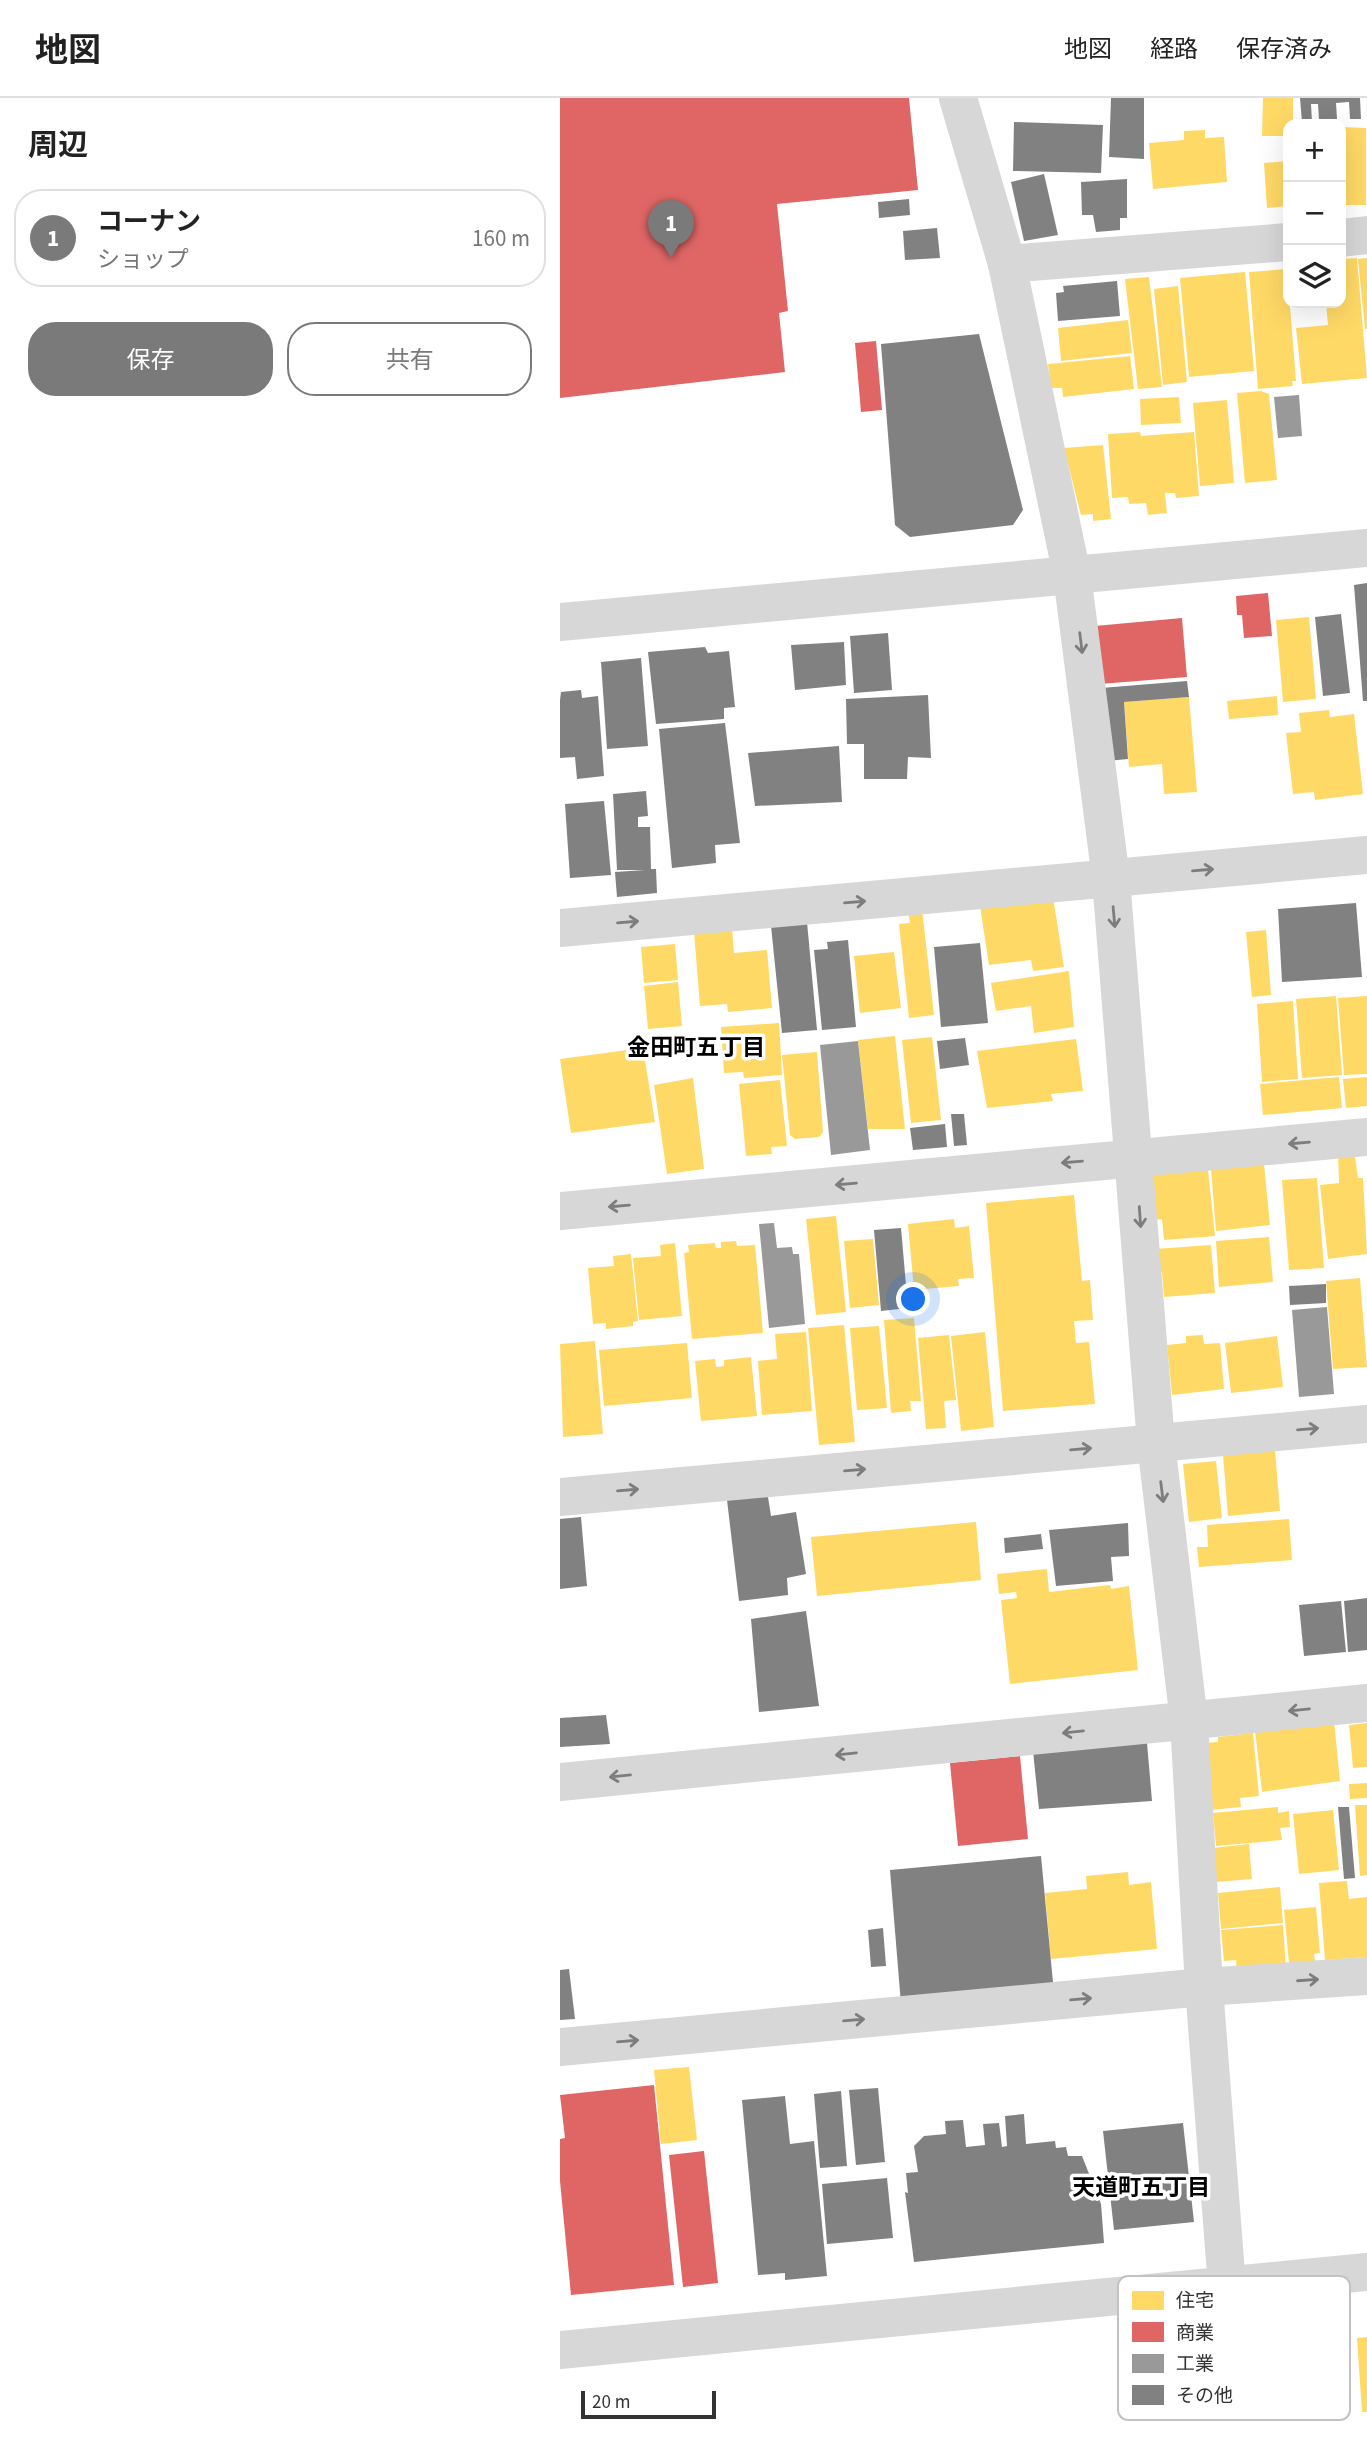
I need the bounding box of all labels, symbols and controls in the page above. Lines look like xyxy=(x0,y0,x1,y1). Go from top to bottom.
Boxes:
text: 地図 xyxy=(35,27,101,74)
text: 地図 xyxy=(1064,32,1112,67)
text: 経路 xyxy=(1150,32,1198,67)
text: 保存済み xyxy=(1236,32,1332,67)
map controls xyxy=(1283,119,1346,308)
button: + xyxy=(1283,119,1346,182)
text: 周辺 xyxy=(28,124,88,167)
button: − xyxy=(1283,182,1346,245)
pin: 1 xyxy=(648,200,694,258)
text: コーナン xyxy=(97,203,201,240)
text: 1 xyxy=(47,222,59,255)
text: 160 m xyxy=(472,222,530,255)
text: ショップ xyxy=(97,243,189,276)
button: layers xyxy=(1283,245,1346,308)
button: 保存 xyxy=(28,322,273,396)
button: 共有 xyxy=(287,322,532,396)
one-way arrow xyxy=(1074,631,1087,653)
one-way arrow xyxy=(1191,864,1214,877)
one-way arrow xyxy=(843,895,865,908)
one-way arrow xyxy=(1108,905,1121,928)
one-way arrow xyxy=(616,915,639,928)
district label: 金田町五丁目 xyxy=(627,1031,765,1064)
one-way arrow xyxy=(1288,1137,1311,1150)
one-way arrow xyxy=(1062,1156,1084,1169)
one-way arrow xyxy=(835,1178,858,1191)
one-way arrow xyxy=(609,1199,631,1212)
one-way arrow xyxy=(1134,1205,1147,1228)
your location xyxy=(896,1282,930,1316)
one-way arrow xyxy=(1296,1422,1318,1435)
one-way arrow xyxy=(1069,1442,1092,1455)
one-way arrow xyxy=(843,1463,865,1476)
one-way arrow xyxy=(1156,1481,1169,1503)
one-way arrow xyxy=(616,1484,639,1497)
one-way arrow xyxy=(1288,1704,1311,1717)
one-way arrow xyxy=(1062,1726,1084,1739)
one-way arrow xyxy=(835,1748,858,1761)
one-way arrow xyxy=(609,1770,632,1783)
one-way arrow xyxy=(1296,1973,1319,1986)
one-way arrow xyxy=(1069,1992,1092,2005)
one-way arrow xyxy=(843,2013,865,2026)
one-way arrow xyxy=(616,2034,639,2047)
district label: 天道町五丁目 xyxy=(1072,2171,1210,2204)
legend xyxy=(1118,2276,1350,2420)
text: 住宅 xyxy=(1176,2288,1214,2315)
text: 商業 xyxy=(1176,2320,1214,2347)
text: 工業 xyxy=(1176,2351,1214,2378)
text: その他 xyxy=(1176,2383,1233,2410)
scale bar xyxy=(581,2388,716,2420)
text: 20 m xyxy=(592,2389,630,2416)

